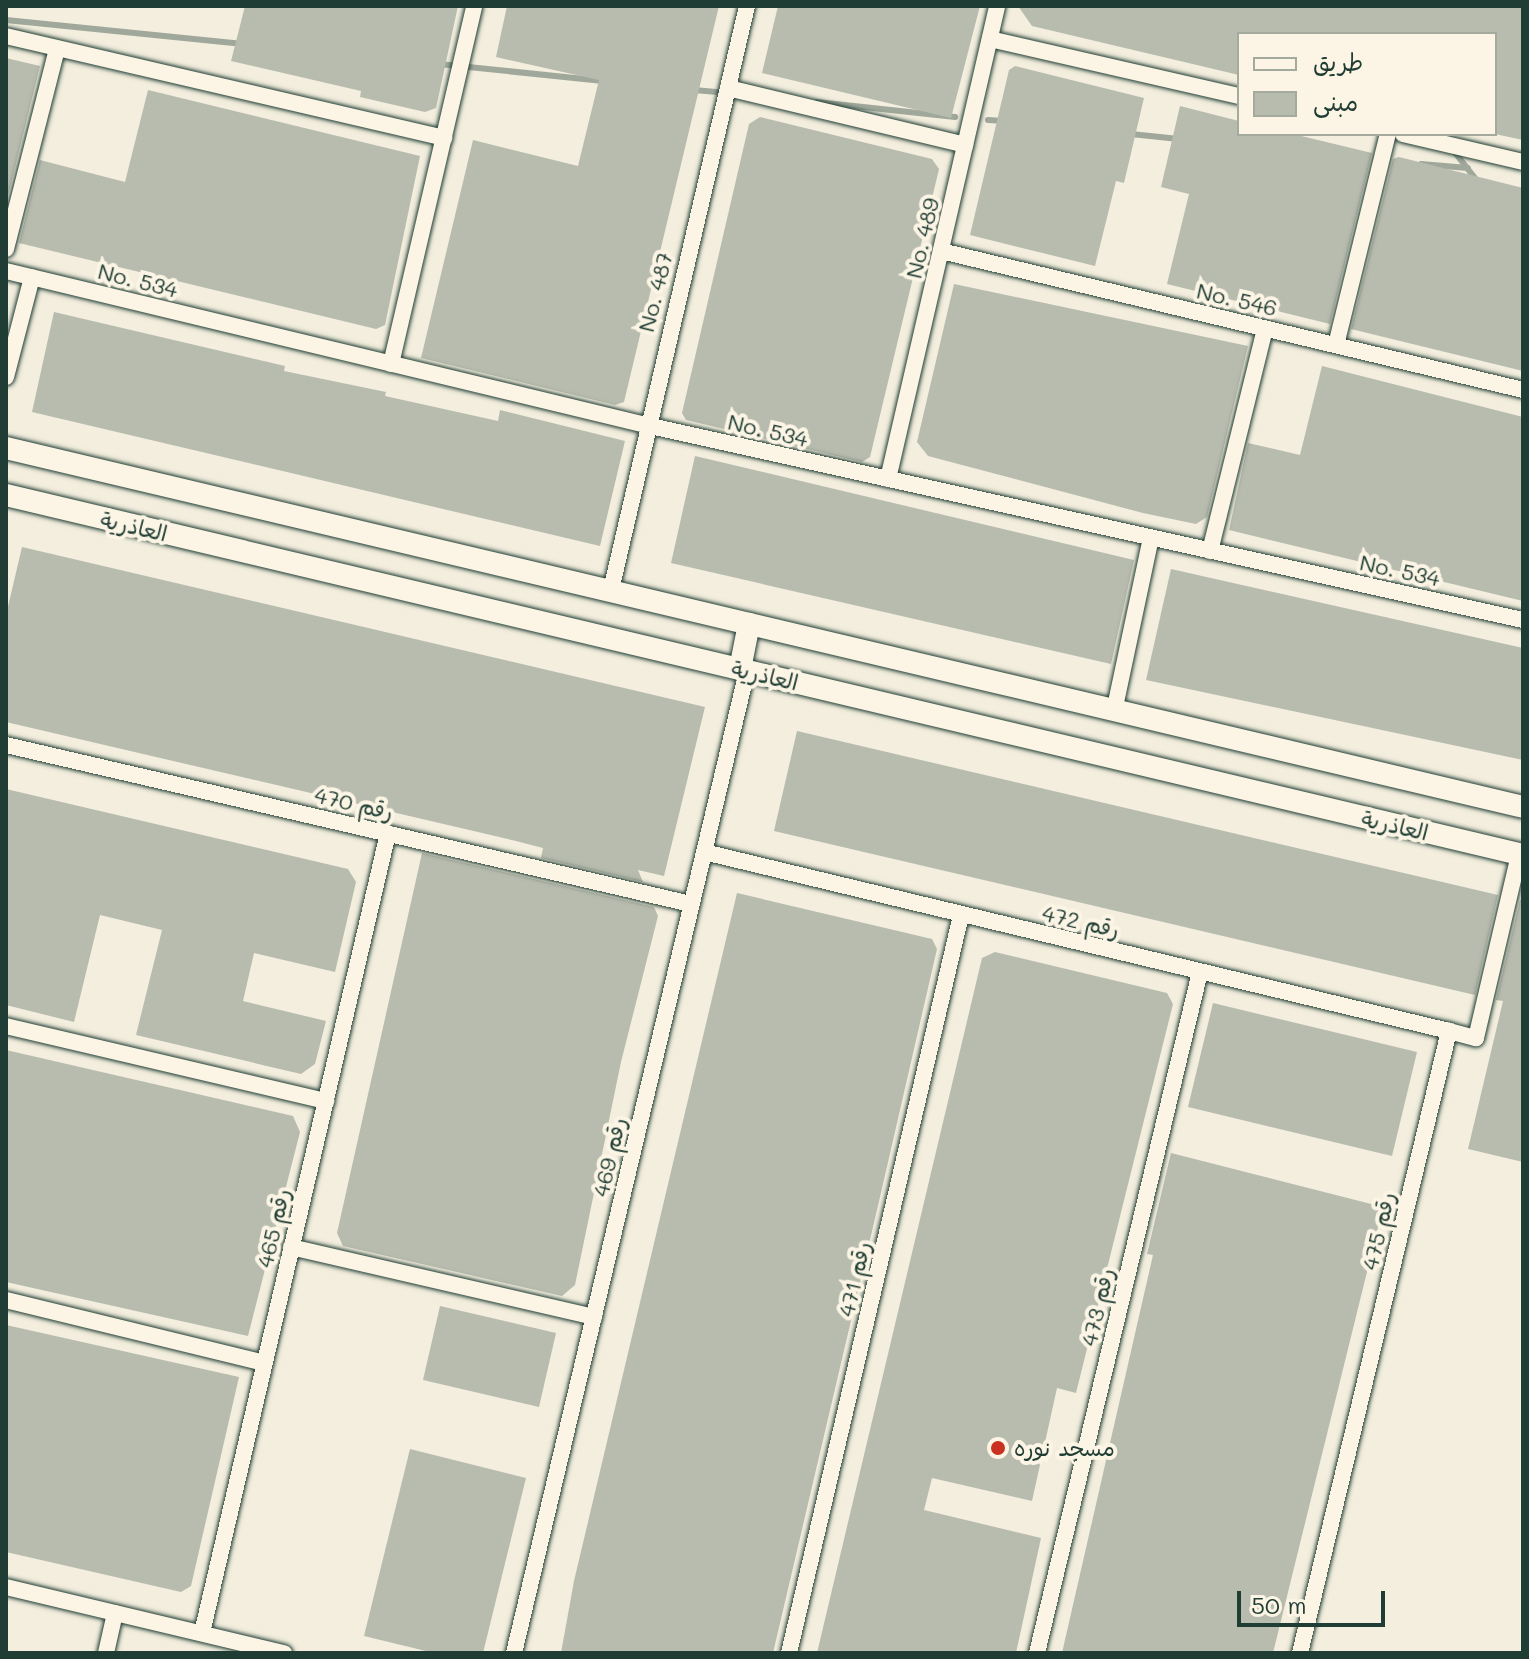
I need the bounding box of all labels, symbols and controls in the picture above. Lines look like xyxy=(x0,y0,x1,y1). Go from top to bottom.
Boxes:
legend xyxy=(1237,32,1497,136)
text: طريق xyxy=(1313,46,1363,77)
text: مبنى xyxy=(1313,86,1358,117)
street label: No. 489 xyxy=(900,195,944,281)
street label: No. 487 xyxy=(632,249,678,335)
street label: No. 534 xyxy=(95,257,181,303)
street label: No. 546 xyxy=(1194,277,1280,321)
street label: No. 534 xyxy=(725,408,811,452)
street label: العاذرية xyxy=(98,506,170,546)
street label: No. 534 xyxy=(1357,549,1443,591)
street label: العاذرية xyxy=(729,655,801,695)
street label: رقم 470 xyxy=(312,781,396,825)
street label: العاذرية xyxy=(1359,805,1431,845)
street label: رقم 472 xyxy=(1040,899,1122,943)
street label: رقم 469 xyxy=(587,1115,631,1199)
street label: رقم 465 xyxy=(251,1186,295,1270)
street label: رقم 475 xyxy=(1356,1189,1400,1273)
street label: رقم 471 xyxy=(833,1239,875,1319)
street label: رقم 473 xyxy=(1075,1265,1119,1349)
place label: مسجد نوره xyxy=(1014,1435,1115,1461)
marker: مسجد نوره xyxy=(989,1439,1007,1457)
scale bar xyxy=(1241,1575,1389,1625)
text: 50 m xyxy=(1251,1589,1307,1620)

